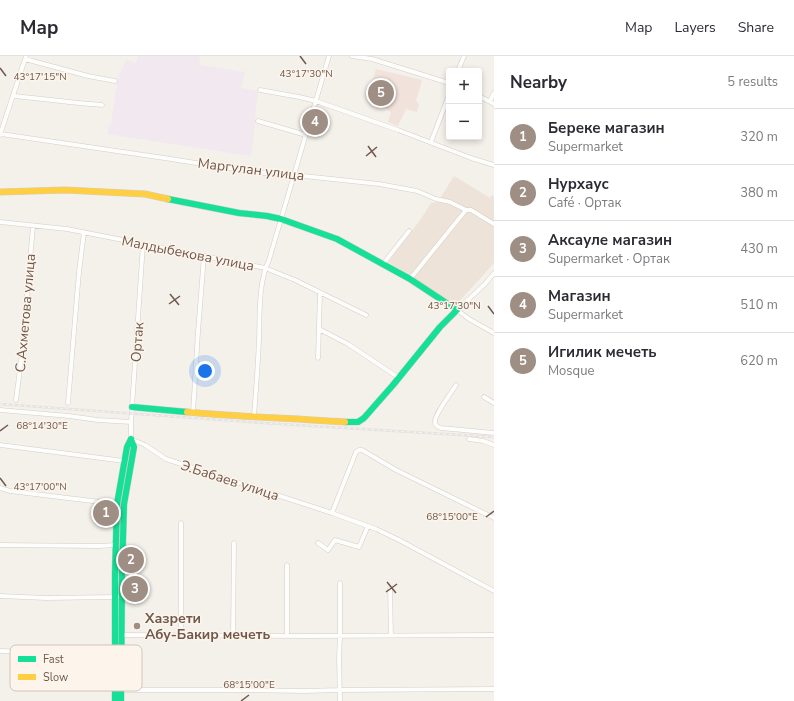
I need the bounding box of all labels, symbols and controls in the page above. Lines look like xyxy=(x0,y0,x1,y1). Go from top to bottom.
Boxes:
text: Map xyxy=(20,15,58,41)
text: Map xyxy=(625,18,652,37)
text: Layers xyxy=(674,18,716,37)
text: Share xyxy=(738,18,774,37)
text: 43°17'30"N xyxy=(279,67,333,81)
map controls xyxy=(446,68,482,140)
button: + xyxy=(446,68,482,104)
text: 43°17'15"N xyxy=(13,70,67,84)
text: Nearby xyxy=(510,71,567,94)
text: 5 results xyxy=(727,73,778,91)
pin: 5 xyxy=(368,78,394,108)
button: − xyxy=(446,104,482,140)
pin: 4 xyxy=(302,107,328,137)
text: Береке магазин xyxy=(548,118,665,138)
text: 1 xyxy=(519,128,527,146)
text: 320 m xyxy=(740,128,778,146)
text: Supermarket xyxy=(548,138,623,156)
street label: Маргулан улица xyxy=(197,154,305,185)
text: Нурхаус xyxy=(548,174,609,194)
text: 2 xyxy=(519,184,527,202)
text: 380 m xyxy=(740,184,778,202)
text: Café · Ортак xyxy=(548,194,621,212)
text: Аксауле магазин xyxy=(548,230,672,250)
street label: Малдыбекова улица xyxy=(120,231,256,276)
text: 3 xyxy=(519,240,527,258)
text: 430 m xyxy=(740,240,778,258)
text: Supermarket · Ортак xyxy=(548,250,670,268)
street label: С.Ахметова улица xyxy=(11,253,40,373)
text: Магазин xyxy=(548,286,611,306)
text: 4 xyxy=(519,296,527,314)
text: 510 m xyxy=(740,296,778,314)
text: 43°17'30"N xyxy=(427,299,481,313)
text: Supermarket xyxy=(548,306,623,324)
street label: Ортак xyxy=(127,321,148,363)
text: Игилик мечеть xyxy=(548,342,657,362)
text: 5 xyxy=(519,352,527,370)
text: 620 m xyxy=(740,352,778,370)
your location xyxy=(195,361,215,381)
text: Mosque xyxy=(548,362,594,380)
text: 68°14'30"E xyxy=(16,419,68,433)
street label: Э.Бабаев улица xyxy=(178,456,281,505)
text: 43°17'00"N xyxy=(13,480,67,494)
pin: 1 xyxy=(93,498,119,528)
text: 68°15'00"E xyxy=(426,510,478,524)
pin: 2 xyxy=(118,545,144,575)
pin: 3 xyxy=(122,574,148,604)
place label: Хазрети Абу-Бакир мечеть xyxy=(144,609,270,644)
marker: Хазрети Абу-Бакир мечеть xyxy=(132,621,142,631)
legend xyxy=(10,645,142,691)
text: Fast xyxy=(43,652,64,667)
text: Slow xyxy=(43,670,68,685)
text: 68°15'00"E xyxy=(223,678,275,692)

